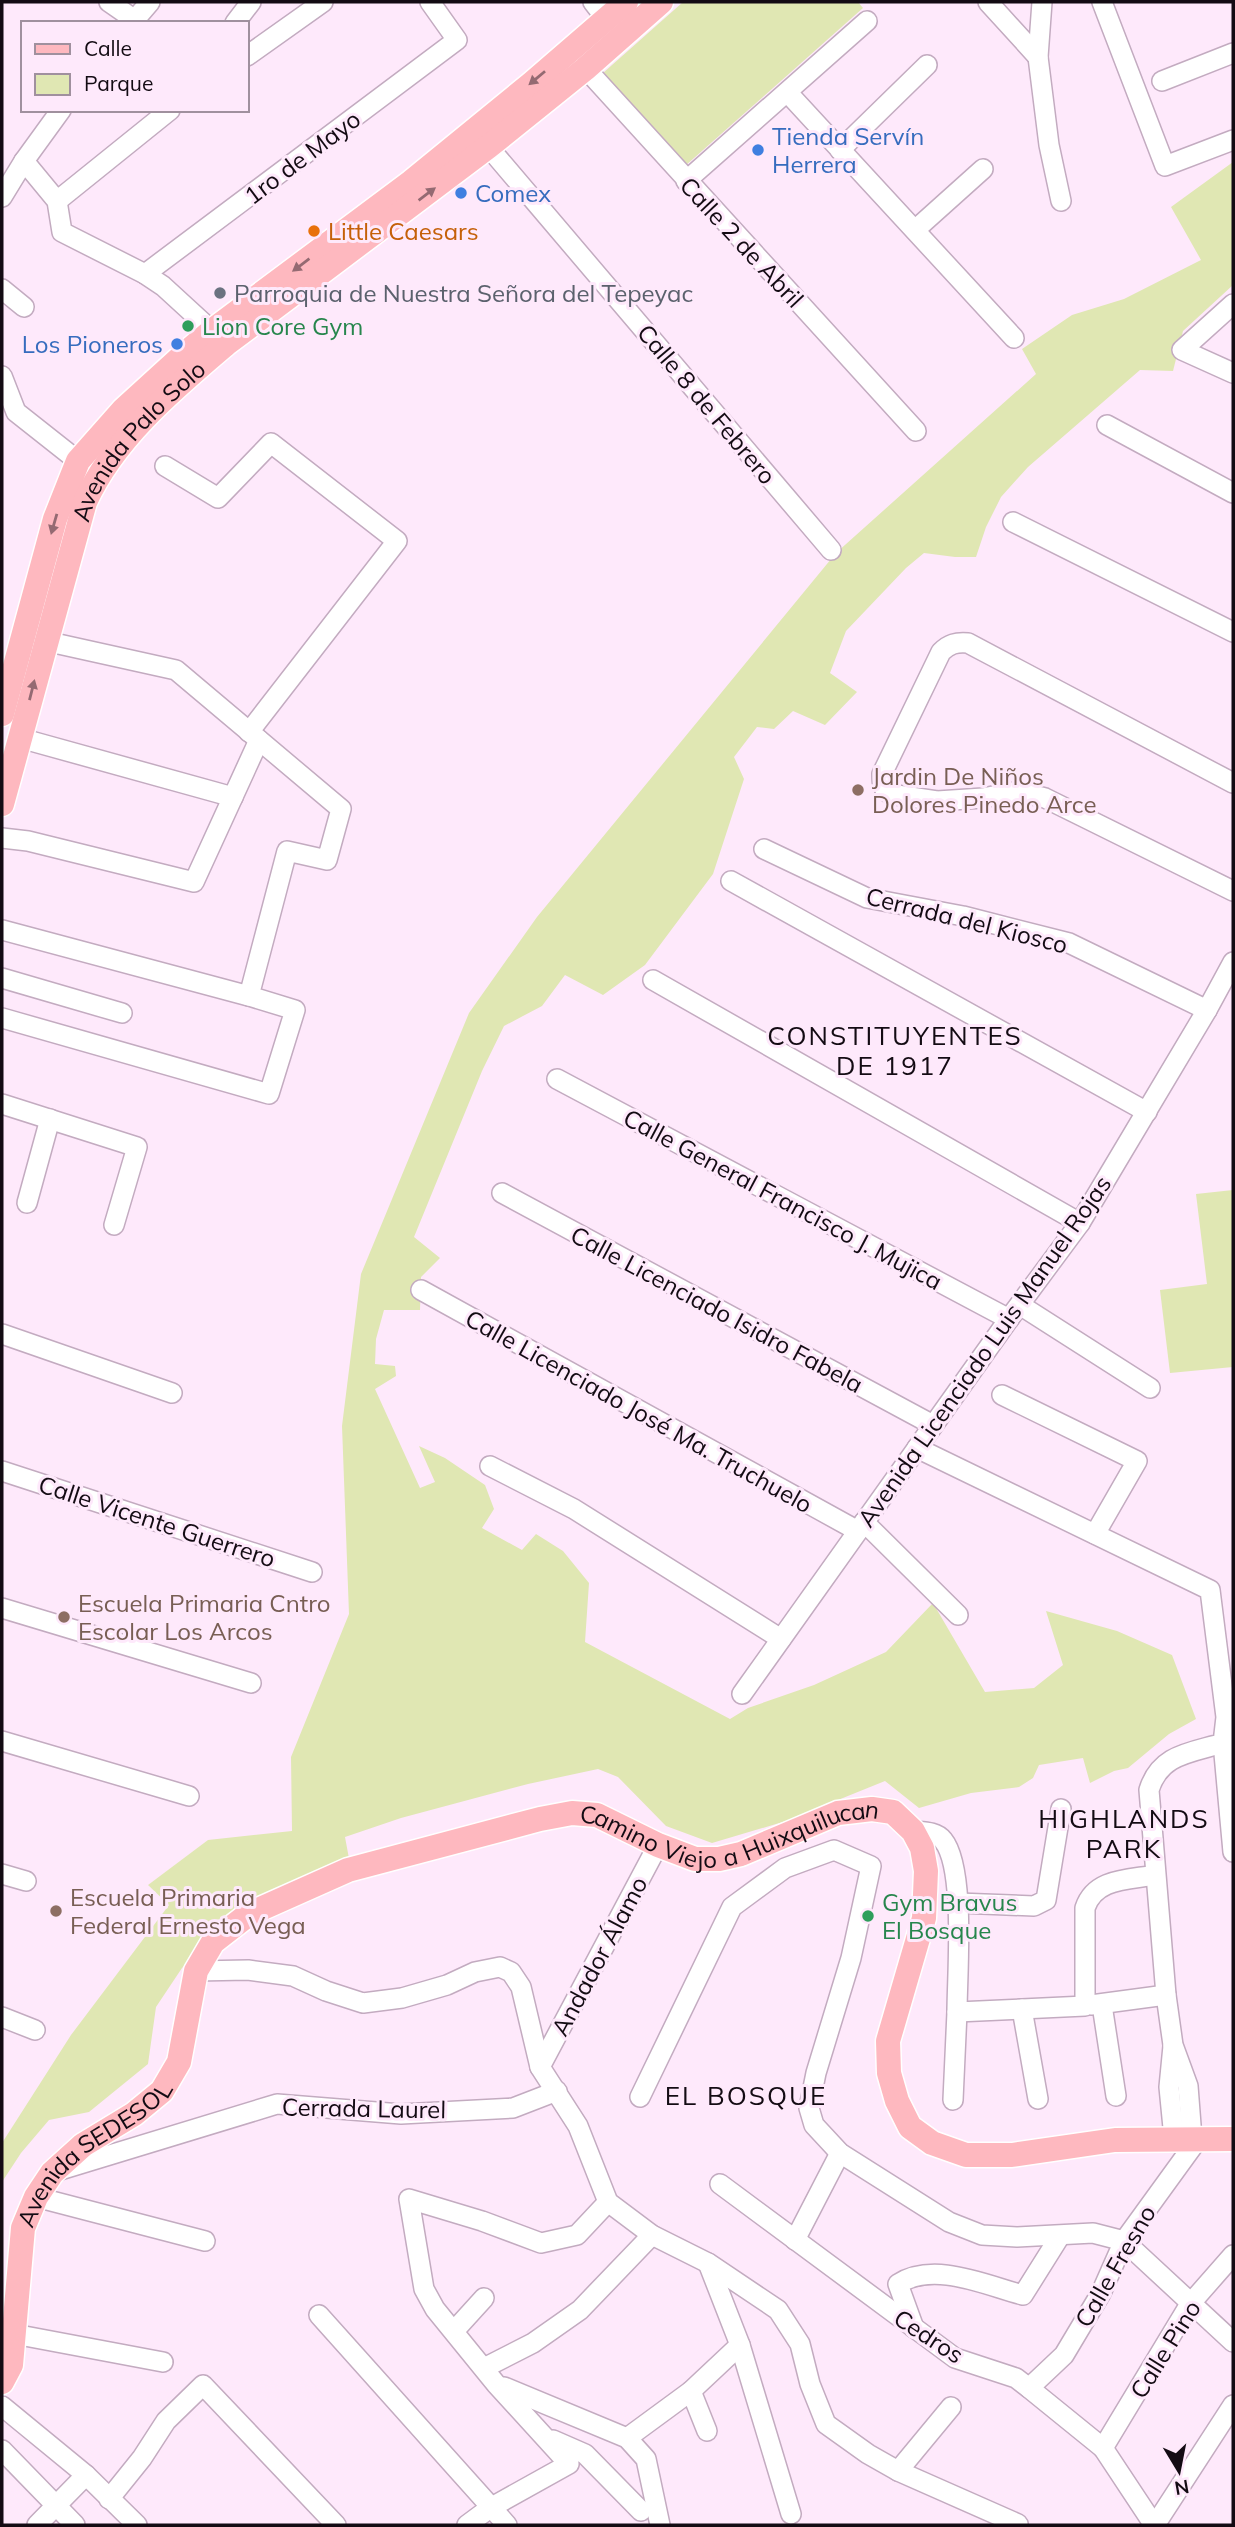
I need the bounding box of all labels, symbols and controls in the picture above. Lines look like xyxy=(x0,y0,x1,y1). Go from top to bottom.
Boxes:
legend xyxy=(21,21,248,112)
text: Calle xyxy=(84,35,132,61)
text: Parque xyxy=(84,70,153,96)
one-way arrow xyxy=(529,70,546,85)
street label: 1ro de Mayo xyxy=(238,104,366,210)
place label: Tienda Servín Herrera xyxy=(772,121,924,179)
marker: Tienda Servín Herrera xyxy=(750,142,766,158)
street label: Calle 2 de Abril xyxy=(674,170,810,314)
place label: Comex xyxy=(475,178,551,208)
marker: Comex xyxy=(453,185,469,201)
one-way arrow xyxy=(418,187,436,201)
place label: Little Caesars xyxy=(328,216,479,246)
marker: Little Caesars xyxy=(306,223,322,239)
one-way arrow xyxy=(292,257,310,271)
place label: Parroquia de Nuestra Señora del Tepeyac xyxy=(234,278,693,308)
marker: Parroquia de Nuestra Señora del Tepeyac xyxy=(212,285,228,301)
place label: Lion Core Gym xyxy=(202,311,363,341)
marker: Lion Core Gym xyxy=(180,318,196,334)
street label: Calle 8 de Febrero xyxy=(631,318,783,490)
place label: Los Pioneros xyxy=(22,329,163,359)
marker: Los Pioneros xyxy=(169,336,185,352)
street label: Avenida Palo Solo xyxy=(65,354,211,525)
one-way arrow xyxy=(48,514,58,535)
one-way arrow xyxy=(27,679,38,701)
place label: Jardin De Niños Dolores Pinedo Arce xyxy=(872,761,1097,819)
marker: Jardin De Niños Dolores Pinedo Arce xyxy=(850,782,866,798)
street label: Cerrada del Kiosco xyxy=(863,880,1071,960)
district label: CONSTITUYENTES DE 1917 xyxy=(767,1019,1023,1082)
street label: Calle General Francisco J. Mujica xyxy=(619,1102,947,1296)
street label: Avenida Licenciado Luis Manuel Rojas xyxy=(851,1170,1117,1532)
street label: Calle Licenciado Isidro Fabela xyxy=(566,1219,868,1399)
street label: Calle Licenciado José Ma. Truchuelo xyxy=(460,1303,818,1519)
street label: Calle Vicente Guerrero xyxy=(35,1469,279,1573)
place label: Escuela Primaria Cntro Escolar Los Arcos xyxy=(78,1588,331,1646)
marker: Escuela Primaria Cntro Escolar Los Arcos xyxy=(56,1609,72,1625)
text: Camino Viejo a Huixquilucan xyxy=(579,1793,881,1874)
street label: Camino Viejo a Huixquilucan xyxy=(571,1799,889,1827)
district label: HIGHLANDS PARK xyxy=(1038,1802,1210,1865)
street label: Andador Álamo xyxy=(544,1871,654,2041)
place label: Escuela Primaria Federal Ernesto Vega xyxy=(70,1882,306,1940)
place label: Gym Bravus El Bosque xyxy=(882,1887,1017,1945)
marker: Escuela Primaria Federal Ernesto Vega xyxy=(48,1903,64,1919)
marker: Gym Bravus El Bosque xyxy=(860,1908,876,1924)
street label: Avenida SEDESOL xyxy=(10,2077,179,2231)
district label: EL BOSQUE xyxy=(665,2079,827,2112)
street label: Cerrada Laurel xyxy=(282,2092,446,2124)
street label: Calle Fresno xyxy=(1068,2200,1162,2332)
street label: Calle Pino xyxy=(1123,2294,1207,2404)
street label: Cedros xyxy=(888,2302,970,2370)
north arrow xyxy=(1144,2436,1214,2506)
text: N xyxy=(1173,2475,1191,2501)

